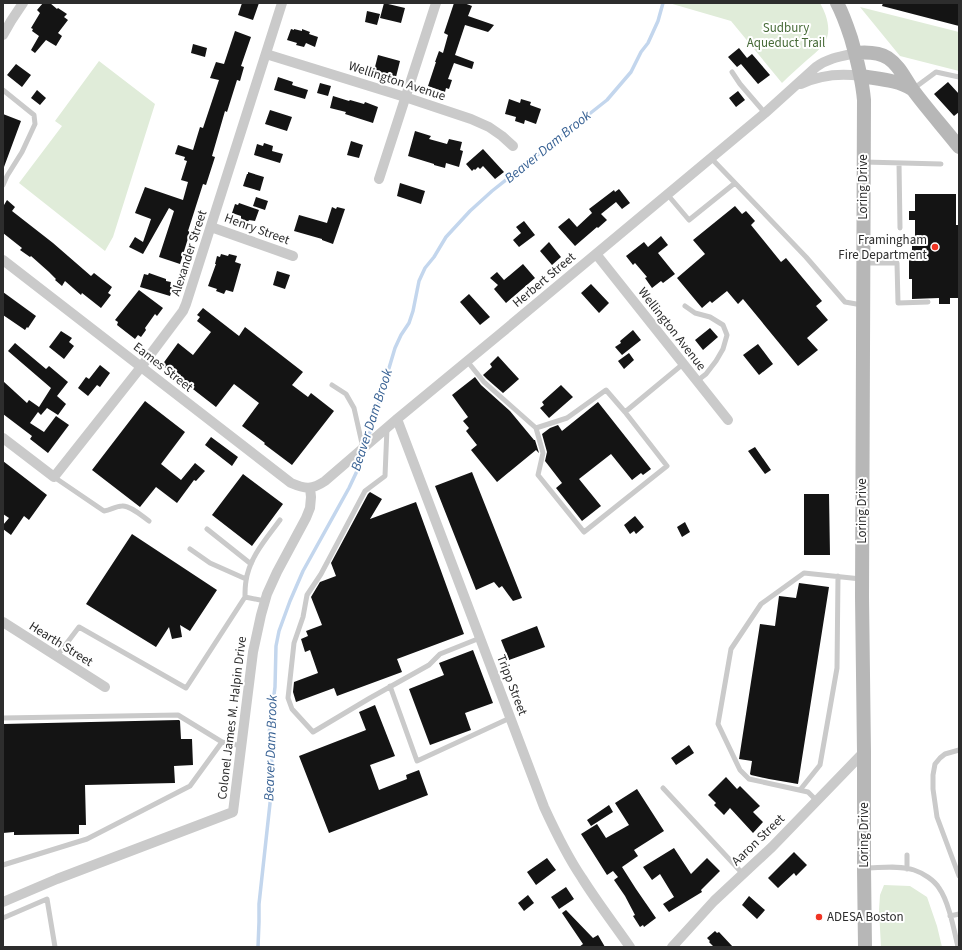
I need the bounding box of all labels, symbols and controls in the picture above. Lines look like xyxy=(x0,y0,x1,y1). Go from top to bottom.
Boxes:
park label: Sudbury Aqueduct Trail xyxy=(747,19,825,52)
street label: Wellington Avenue xyxy=(346,57,448,105)
water label: Beaver Dam Brook xyxy=(500,106,596,188)
street label: Loring Drive xyxy=(854,154,872,220)
street label: Alexander Street xyxy=(167,207,212,298)
street label: Henry Street xyxy=(222,209,293,249)
place label: Framingham Fire Department xyxy=(838,231,928,264)
marker: Framingham Fire Department xyxy=(930,242,940,252)
street label: Herbert Street xyxy=(509,248,580,312)
street label: Wellington Avenue xyxy=(634,284,710,374)
street label: Eames Street xyxy=(129,338,197,396)
water label: Beaver Dam Brook xyxy=(346,366,398,474)
street label: Loring Drive xyxy=(853,478,871,544)
street label: Hearth Street xyxy=(26,617,97,671)
street label: Colonel James M. Halpin Drive xyxy=(213,635,251,801)
street label: Tripp Street xyxy=(492,652,532,719)
water label: Beaver Dam Brook xyxy=(259,694,283,801)
street label: Loring Drive xyxy=(855,802,873,868)
street label: Aaron Street xyxy=(727,810,789,870)
place label: ADESA Boston xyxy=(827,908,904,926)
marker: ADESA Boston xyxy=(814,912,824,922)

